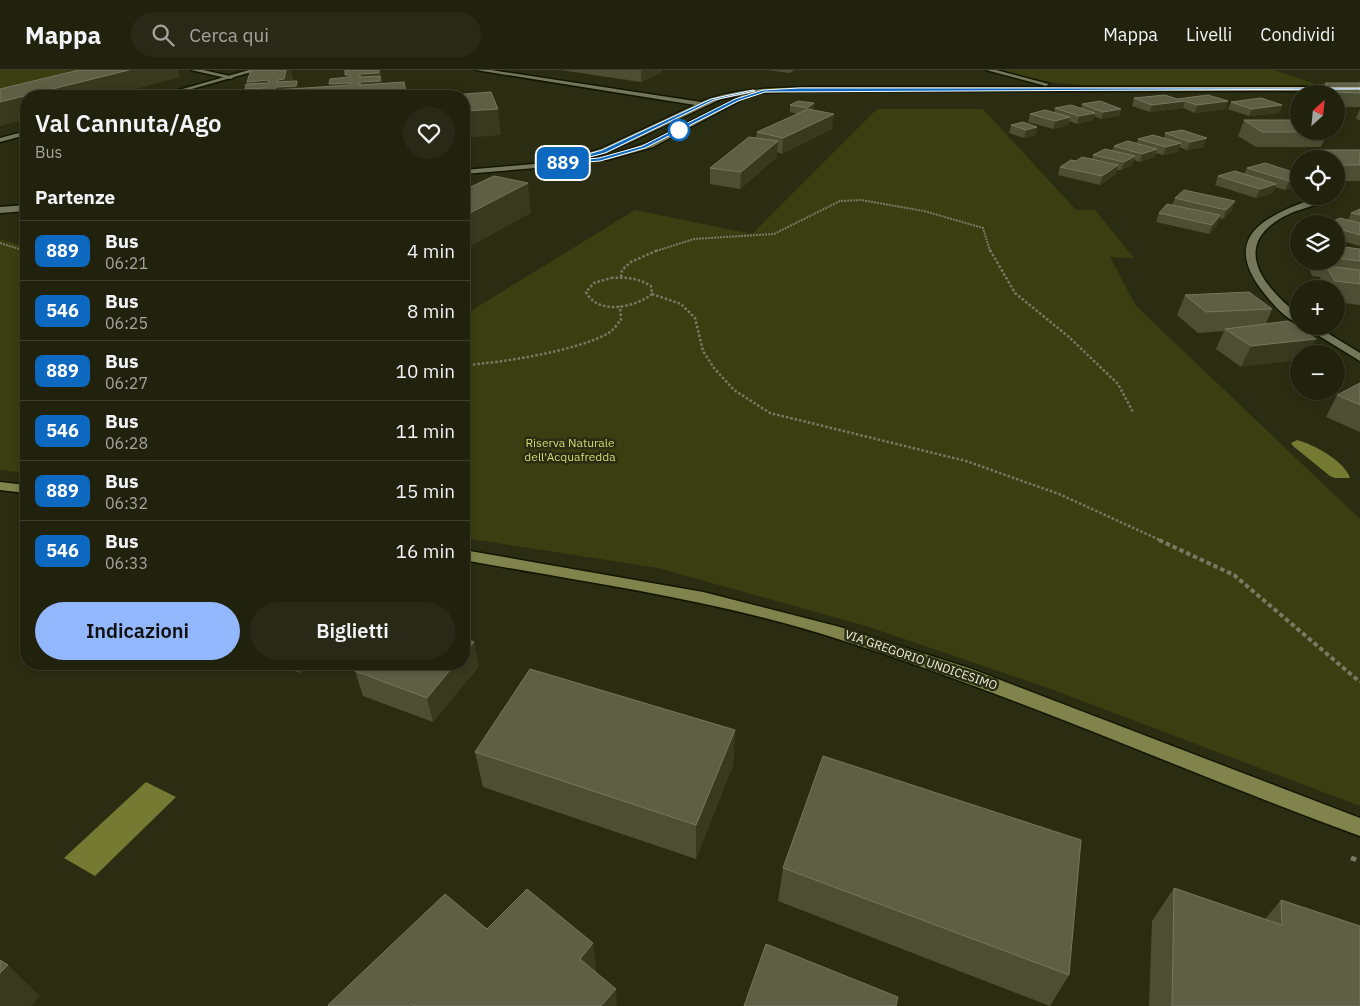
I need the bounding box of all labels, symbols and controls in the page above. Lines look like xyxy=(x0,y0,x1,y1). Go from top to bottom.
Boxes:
search box xyxy=(131,12,481,57)
text: Mappa xyxy=(25,19,101,51)
icon: search xyxy=(149,21,177,49)
text: Cerca qui xyxy=(189,23,269,47)
text: Mappa xyxy=(1103,23,1158,46)
text: Livelli xyxy=(1186,23,1232,46)
text: Condividi xyxy=(1260,23,1335,46)
north arrow xyxy=(1290,85,1345,140)
map controls xyxy=(1290,85,1345,400)
text: Val Cannuta/Ago xyxy=(35,107,222,139)
button: heart xyxy=(403,107,455,159)
unlabelled marker xyxy=(668,119,690,141)
text: Bus xyxy=(35,142,62,162)
line badge: 889 xyxy=(534,147,592,179)
button: locate xyxy=(1290,150,1345,205)
text: 889 xyxy=(547,151,579,174)
text: Partenze xyxy=(35,185,115,209)
button: layers xyxy=(1290,215,1345,270)
text: Bus xyxy=(105,229,139,253)
text: 889 xyxy=(46,239,79,262)
text: 4 min xyxy=(407,239,455,263)
text: 06:21 xyxy=(105,253,148,273)
button: + xyxy=(1290,280,1345,335)
text: Bus xyxy=(105,289,139,313)
text: 546 xyxy=(46,299,79,322)
text: 8 min xyxy=(407,299,455,323)
text: 06:25 xyxy=(105,313,148,333)
button: − xyxy=(1290,345,1345,400)
text: Bus xyxy=(105,349,139,373)
text: 889 xyxy=(46,359,79,382)
text: 10 min xyxy=(396,359,455,383)
text: 06:27 xyxy=(105,373,148,393)
text: Bus xyxy=(105,409,139,433)
text: 546 xyxy=(46,419,79,442)
text: 11 min xyxy=(396,419,455,443)
text: 06:28 xyxy=(105,433,148,453)
park label: Riserva Naturale dell'Acquafredda xyxy=(524,435,616,464)
text: Bus xyxy=(105,469,139,493)
text: 889 xyxy=(46,479,79,502)
text: 15 min xyxy=(396,479,455,503)
text: 06:32 xyxy=(105,493,148,513)
text: Bus xyxy=(105,529,139,553)
text: 546 xyxy=(46,539,79,562)
text: 16 min xyxy=(396,539,455,563)
text: 06:33 xyxy=(105,553,148,573)
button: Indicazioni xyxy=(35,602,240,660)
button: Biglietti xyxy=(250,602,455,660)
street label: VIA GREGORIO UNDICESIMO xyxy=(843,626,999,693)

